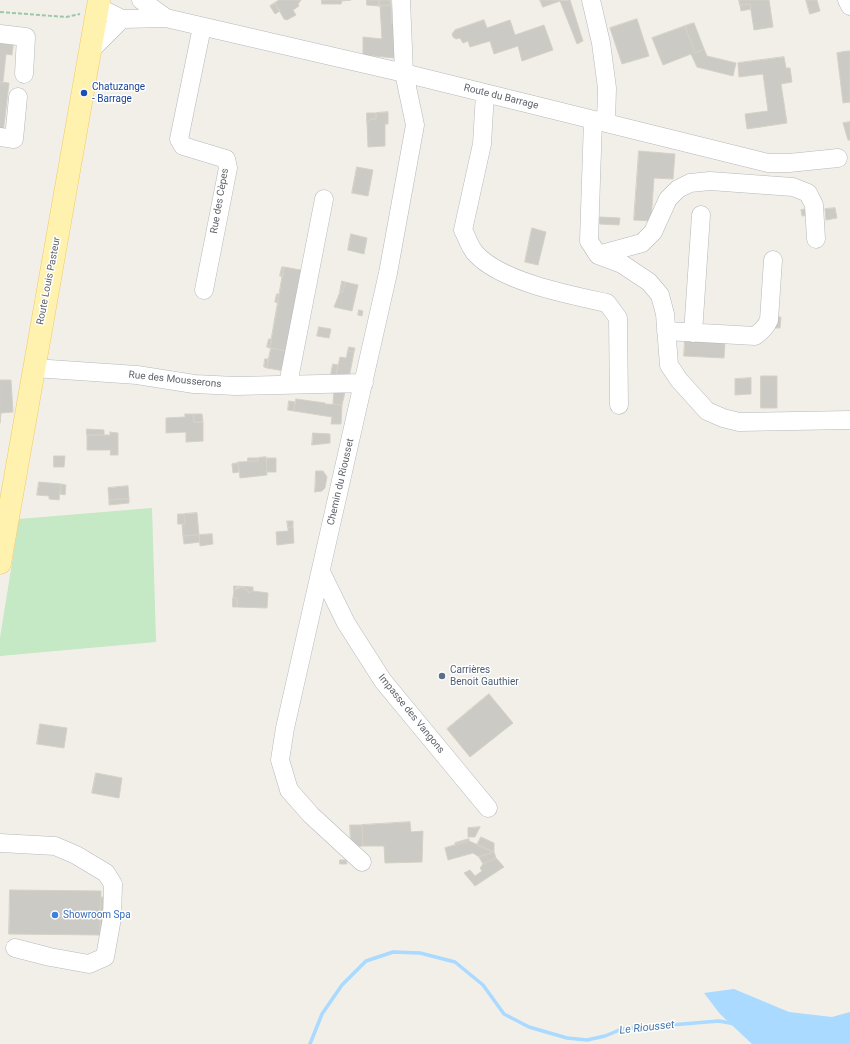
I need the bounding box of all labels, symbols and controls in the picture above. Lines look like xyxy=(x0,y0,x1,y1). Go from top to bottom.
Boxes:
place label: Chatuzange - Barrage xyxy=(92,81,145,104)
street label: Route du Barrage xyxy=(462,82,540,112)
marker: Chatuzange - Barrage xyxy=(79,88,89,98)
street label: Rue des Cèpes xyxy=(208,167,232,235)
street label: Route Louis Pasteur xyxy=(35,236,63,326)
street label: Rue des Mousserons xyxy=(128,369,222,391)
street label: Chemin du Riousset xyxy=(325,437,357,527)
place label: Carrières Benoit Gauthier xyxy=(450,664,519,688)
marker: Carrières Benoit Gauthier xyxy=(437,671,447,681)
street label: Impasse des Vangons xyxy=(375,672,447,756)
place label: Showroom Spa xyxy=(63,909,131,921)
marker: Showroom Spa xyxy=(50,910,60,920)
water label: Le Riousset xyxy=(619,1019,675,1037)

